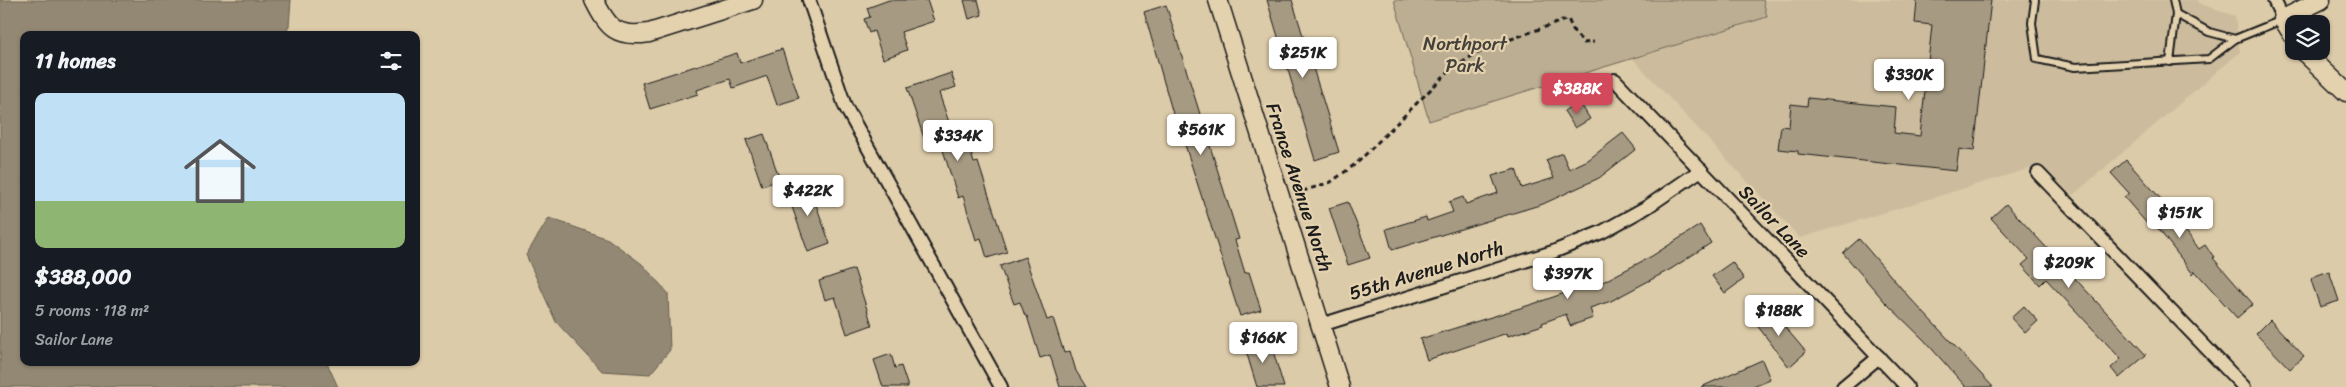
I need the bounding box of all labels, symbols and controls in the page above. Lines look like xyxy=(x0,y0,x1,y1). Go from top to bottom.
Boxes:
map controls xyxy=(2285,15,2330,60)
button: layers xyxy=(2285,15,2330,60)
park label: Northport Park xyxy=(1423,27,1508,82)
pin: $251K xyxy=(1268,36,1338,79)
text: $251K xyxy=(1280,38,1326,67)
text: 11 homes xyxy=(35,42,116,80)
icon: filters xyxy=(377,47,405,75)
pin: $330K xyxy=(1874,58,1944,101)
text: $330K xyxy=(1885,60,1933,89)
pin: $388K xyxy=(1542,72,1612,115)
text: $388K xyxy=(1553,74,1601,103)
street label: France Avenue North xyxy=(1257,98,1342,276)
pin: $561K xyxy=(1166,114,1236,156)
text: $561K xyxy=(1178,115,1224,144)
pin: $334K xyxy=(923,120,993,162)
text: $334K xyxy=(934,121,982,150)
icon: home xyxy=(175,126,265,216)
pin: $422K xyxy=(773,174,843,217)
text: $422K xyxy=(784,176,832,205)
street label: Sailor Lane xyxy=(1731,177,1819,266)
pin: $151K xyxy=(2145,196,2215,239)
text: $151K xyxy=(2158,198,2202,227)
street label: 55th Avenue North xyxy=(1345,231,1508,310)
pin: $209K xyxy=(2034,246,2104,289)
text: $209K xyxy=(2044,248,2094,277)
text: $388,000 xyxy=(35,258,131,296)
pin: $397K xyxy=(1533,258,1603,300)
text: $397K xyxy=(1544,259,1592,288)
pin: $188K xyxy=(1744,294,1814,337)
text: 5 rooms · 118 m² xyxy=(35,296,149,325)
text: $188K xyxy=(1756,296,1802,325)
pin: $166K xyxy=(1228,322,1298,364)
text: $166K xyxy=(1240,323,1286,352)
text: Sailor Lane xyxy=(35,325,113,354)

